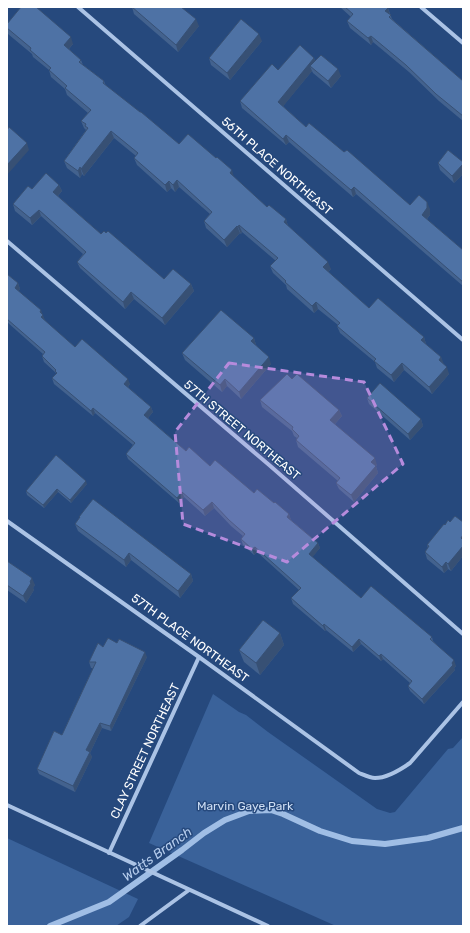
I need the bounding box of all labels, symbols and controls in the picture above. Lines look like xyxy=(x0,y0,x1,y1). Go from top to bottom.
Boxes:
street label: 56TH PLACE NORTHEAST xyxy=(219,114,335,218)
street label: 57TH STREET NORTHEAST xyxy=(181,377,303,483)
street label: 57TH PLACE NORTHEAST xyxy=(129,591,251,685)
street label: CLAY STREET NORTHEAST xyxy=(107,681,183,821)
park label: Marvin Gaye Park xyxy=(197,799,294,813)
water label: Watts Branch xyxy=(119,824,195,884)

